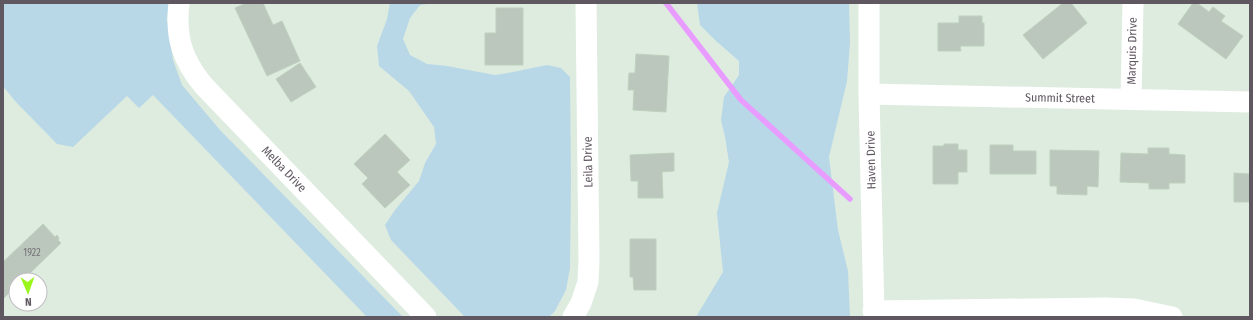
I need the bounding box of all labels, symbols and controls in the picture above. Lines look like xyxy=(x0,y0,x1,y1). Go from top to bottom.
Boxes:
street label: Marquis Drive xyxy=(1124,17,1140,85)
street label: Summit Street xyxy=(1025,90,1095,106)
street label: Haven Drive xyxy=(863,130,879,189)
street label: Leila Drive xyxy=(581,136,595,188)
street label: Melba Drive xyxy=(259,143,309,195)
house number: 1922 xyxy=(23,247,41,259)
north arrow xyxy=(8,272,48,312)
text: N xyxy=(25,295,32,308)

